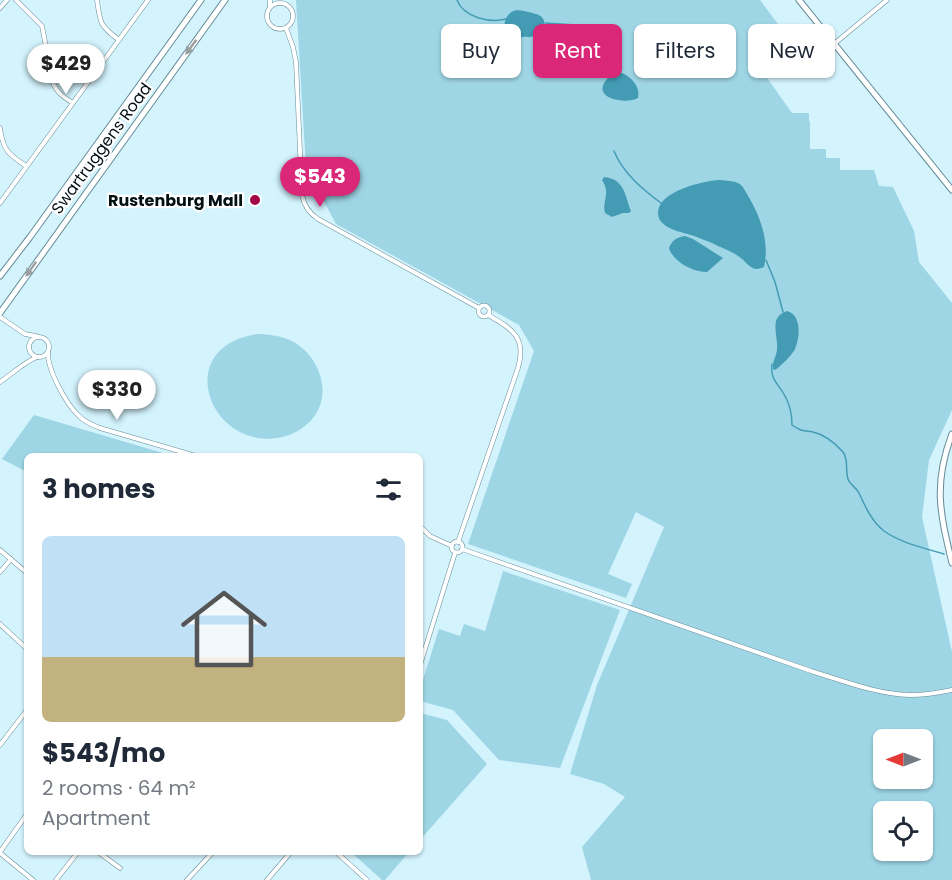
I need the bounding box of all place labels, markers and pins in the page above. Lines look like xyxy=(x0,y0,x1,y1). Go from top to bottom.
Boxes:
pin: $429 xyxy=(30,44,102,95)
pin: $543 xyxy=(284,157,356,208)
place label: Rustenburg Mall xyxy=(108,189,243,212)
marker: Rustenburg Mall xyxy=(248,193,262,207)
pin: $330 xyxy=(81,370,153,421)

